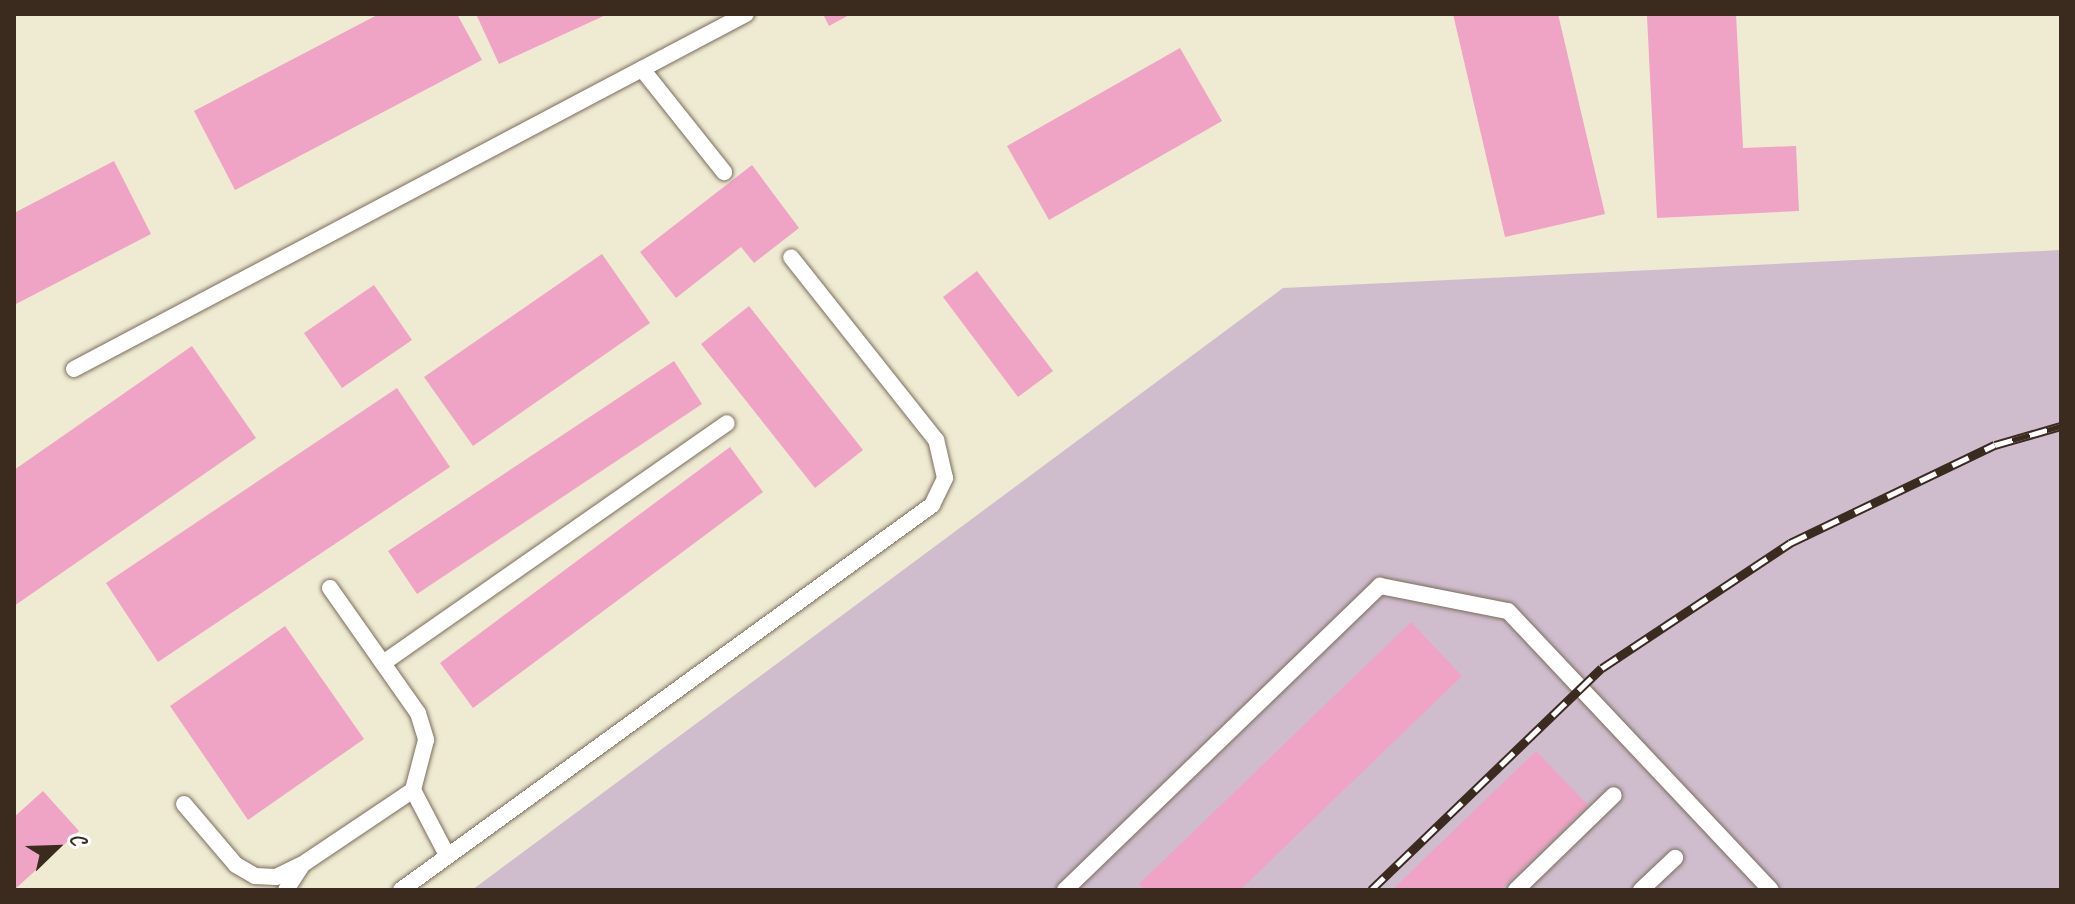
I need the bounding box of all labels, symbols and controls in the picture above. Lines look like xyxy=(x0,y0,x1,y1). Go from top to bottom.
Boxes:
north arrow xyxy=(16,808,96,888)
text: С xyxy=(63,828,93,849)

